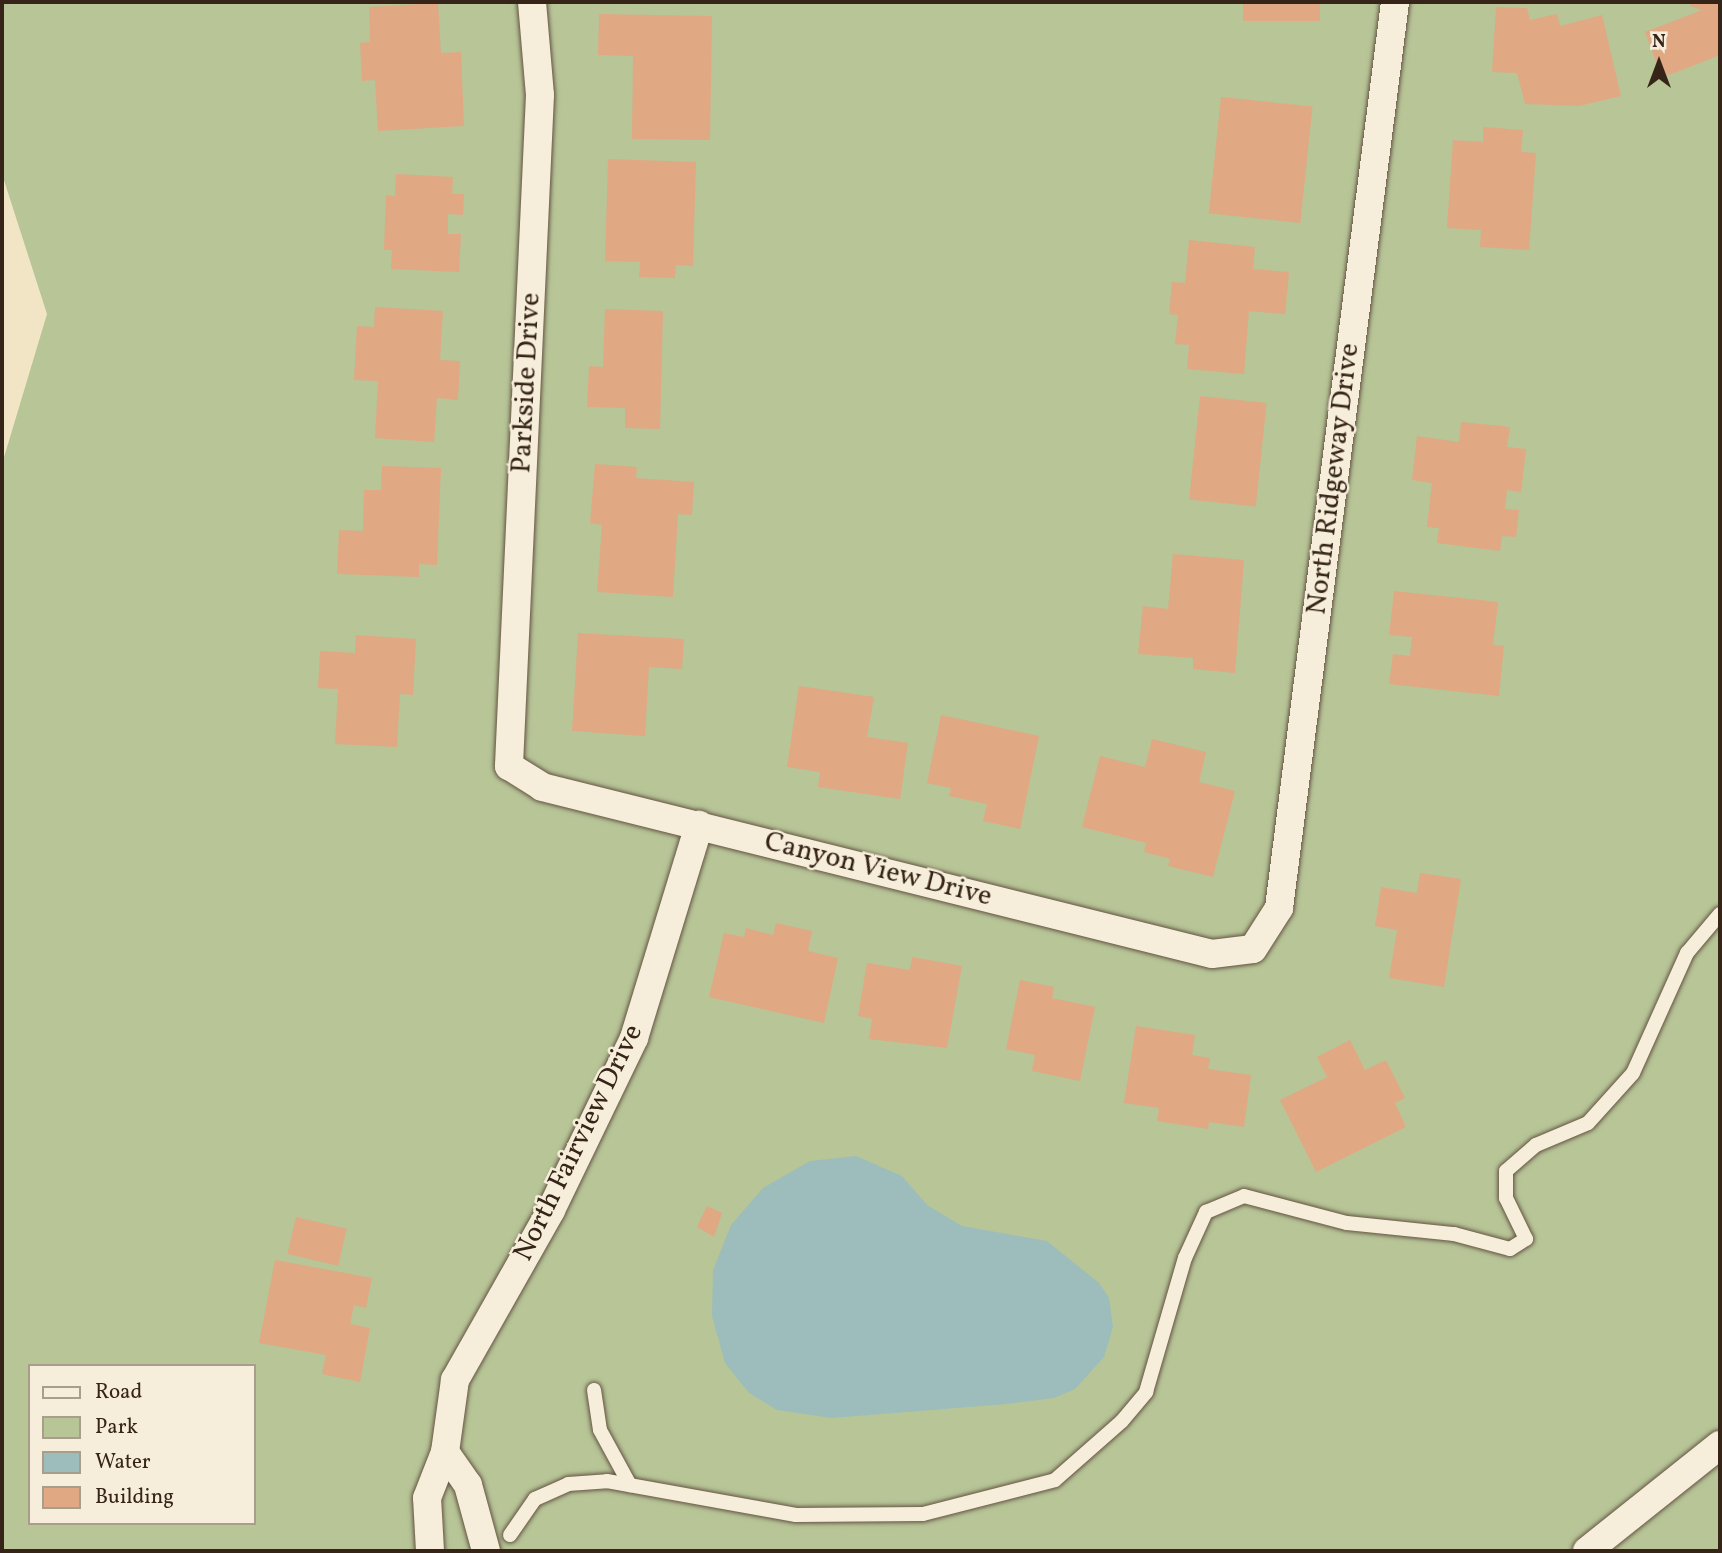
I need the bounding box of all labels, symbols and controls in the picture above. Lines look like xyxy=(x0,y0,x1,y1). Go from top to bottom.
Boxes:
north arrow xyxy=(1624,28,1694,98)
text: N xyxy=(1652,29,1666,55)
street label: Parkside Drive xyxy=(505,292,549,474)
street label: North Ridgeway Drive xyxy=(1301,341,1367,617)
street label: Canyon View Drive xyxy=(760,825,996,915)
street label: North Fairview Drive xyxy=(507,1019,651,1267)
legend xyxy=(28,1364,256,1525)
text: Road xyxy=(95,1378,142,1407)
text: Park xyxy=(95,1413,138,1442)
text: Water xyxy=(95,1448,151,1477)
text: Building xyxy=(95,1483,174,1512)

